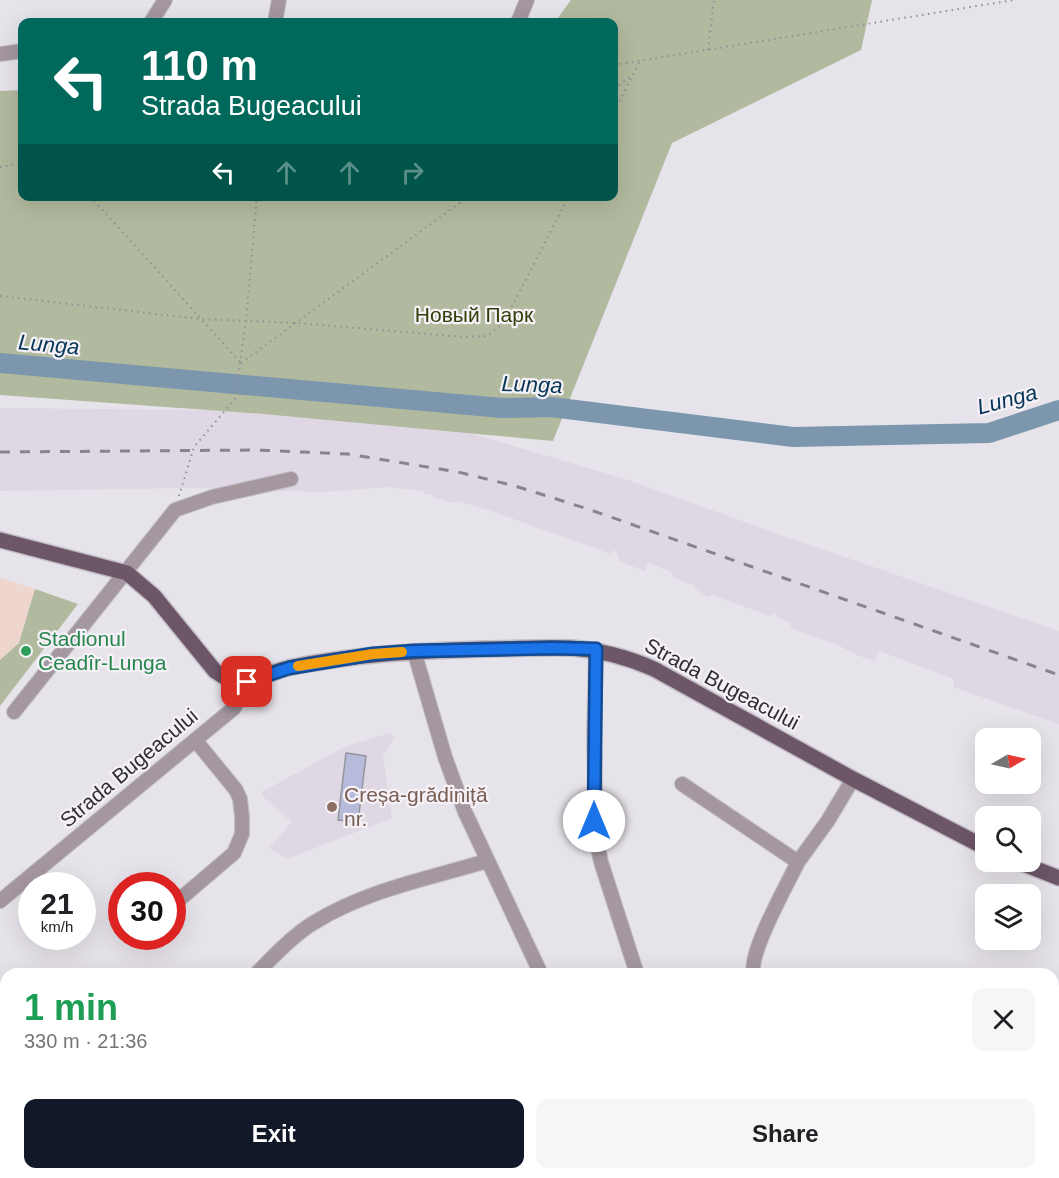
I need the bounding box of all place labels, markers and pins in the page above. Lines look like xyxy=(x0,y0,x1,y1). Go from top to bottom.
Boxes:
place label: Stadionul Ceadîr-Lunga xyxy=(38,627,167,674)
marker: Stadionul Ceadîr-Lunga xyxy=(19,644,33,658)
pin xyxy=(221,656,272,707)
place label: Creșa-grădiniță nr. xyxy=(344,783,488,830)
marker: Creșa-grădiniță nr. xyxy=(325,800,339,814)

